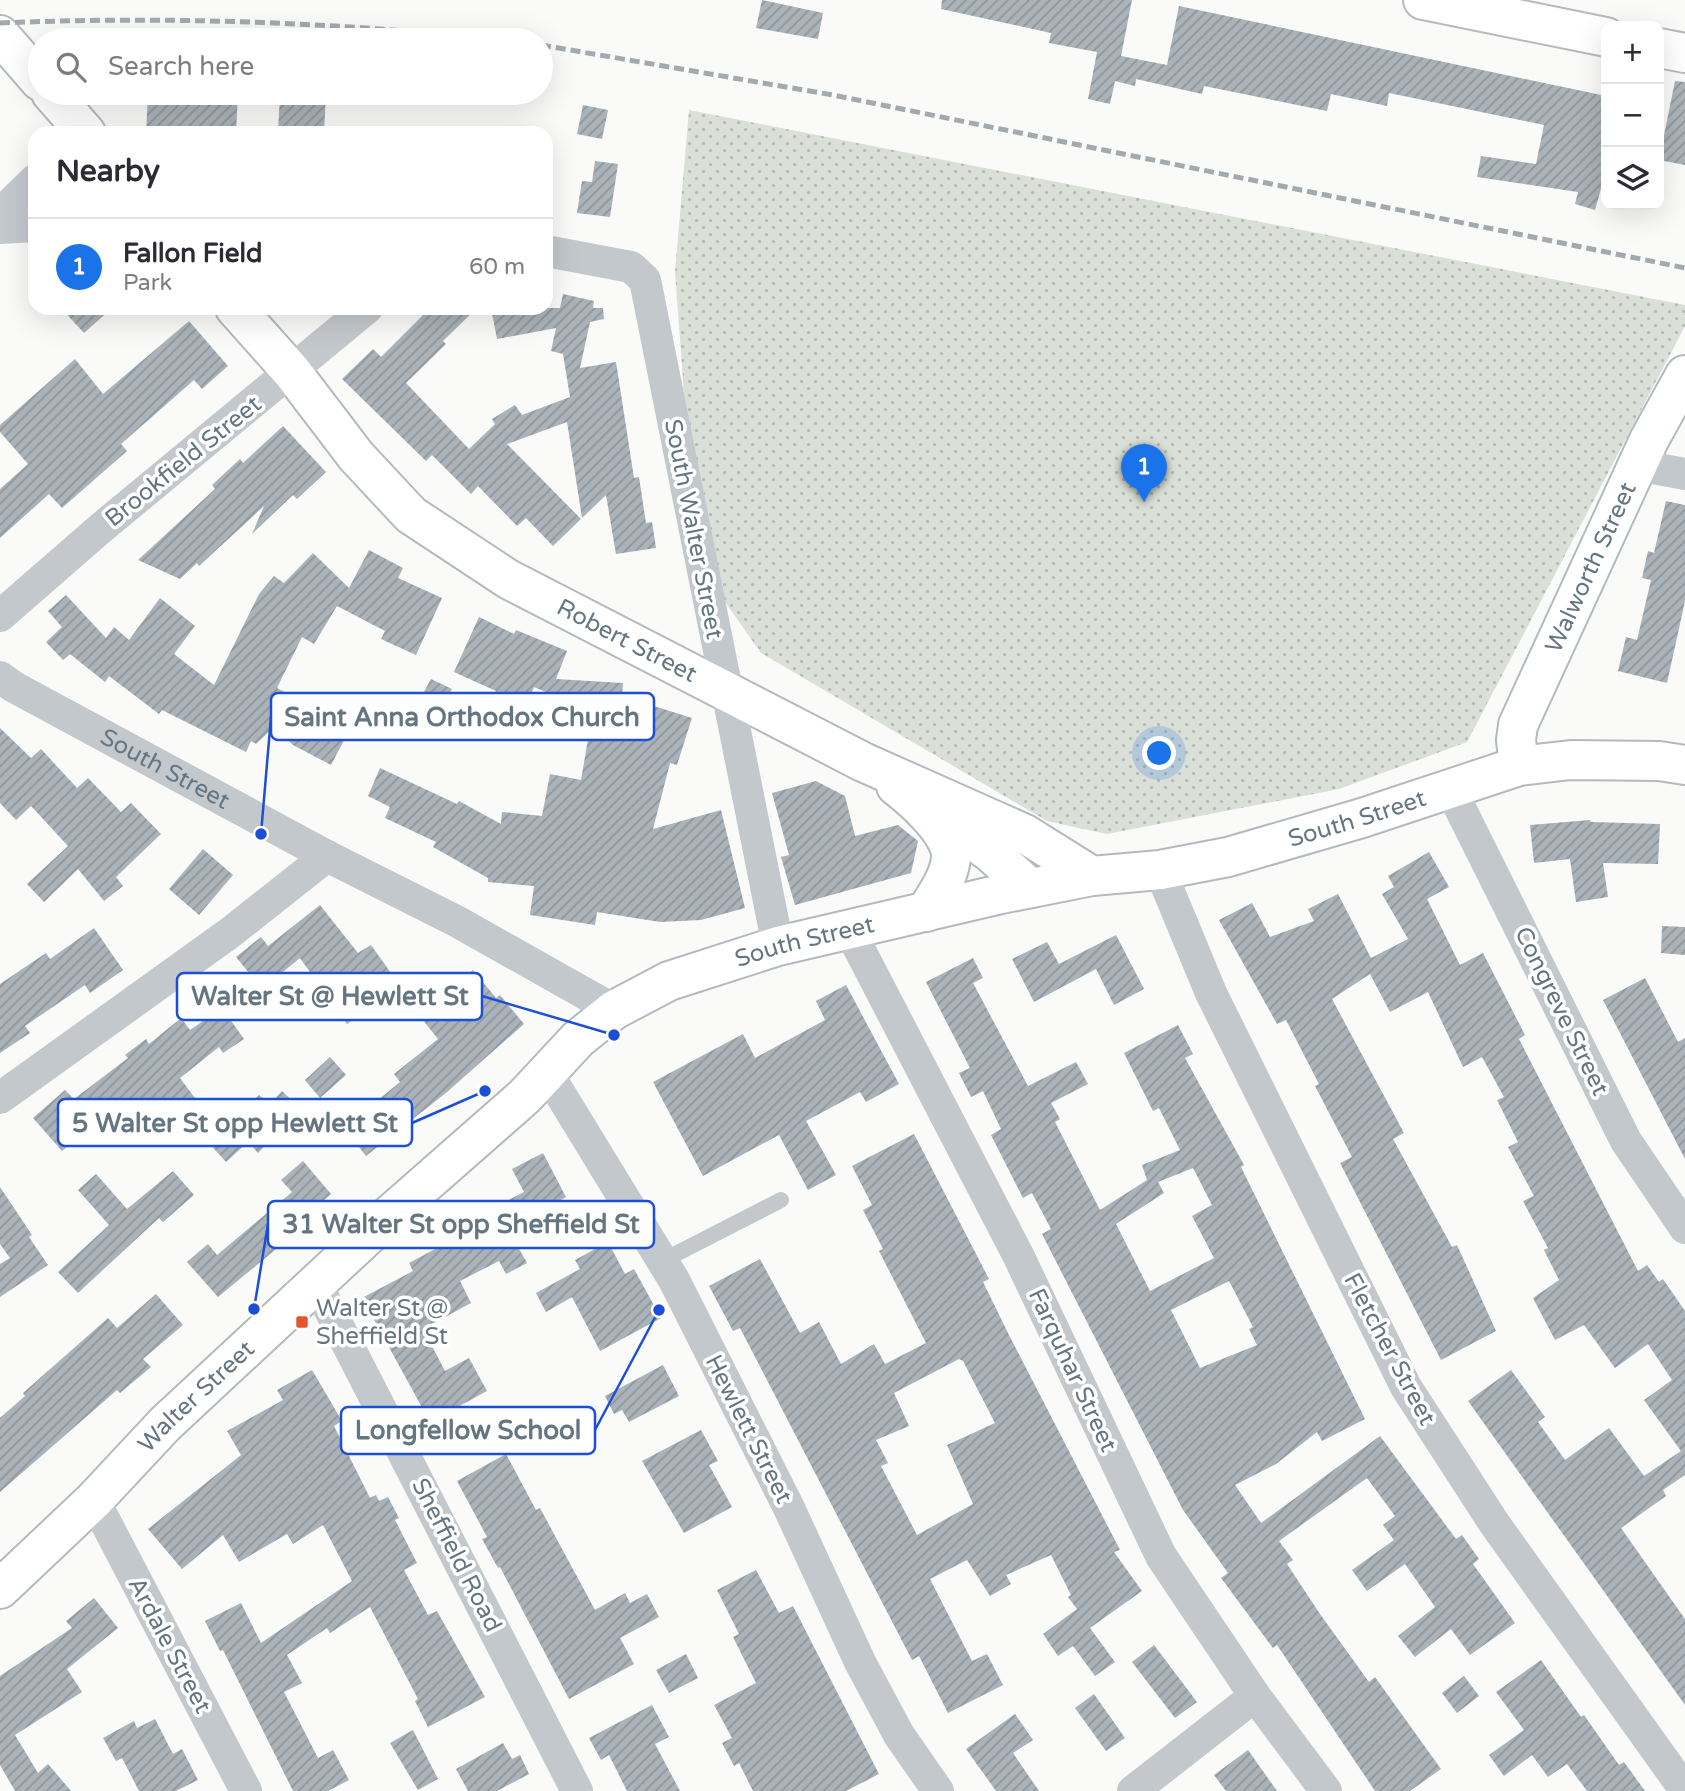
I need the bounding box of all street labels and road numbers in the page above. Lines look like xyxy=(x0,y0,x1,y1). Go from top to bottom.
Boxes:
street label: Brookfield Street xyxy=(99,390,267,533)
street label: South Walter Street xyxy=(658,417,729,642)
street label: Walworth Street xyxy=(1539,478,1643,657)
street label: Robert Street xyxy=(552,593,702,689)
street label: South Street xyxy=(95,722,235,816)
street label: South Street xyxy=(1285,784,1430,854)
street label: South Street xyxy=(731,910,877,974)
street label: Congreve Street xyxy=(1508,922,1615,1100)
street label: Fletcher Street xyxy=(1337,1268,1442,1430)
street label: Farquhar Street xyxy=(1022,1284,1123,1457)
street label: Walter Street xyxy=(132,1335,260,1458)
street label: Hewlett Street xyxy=(699,1350,798,1508)
street label: Sheffield Road xyxy=(405,1473,508,1637)
street label: Ardale Street xyxy=(122,1572,217,1718)

